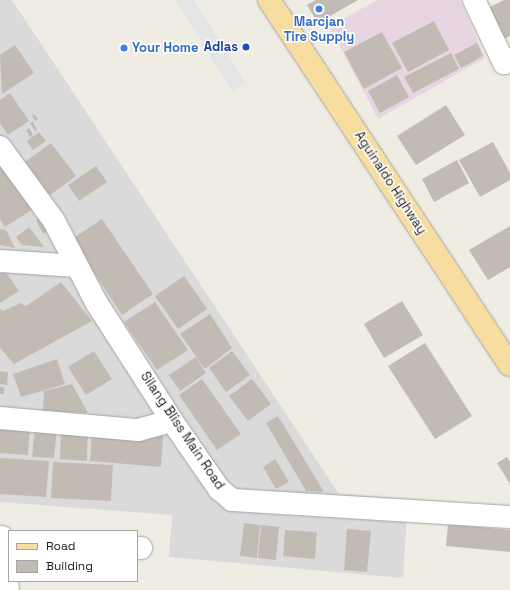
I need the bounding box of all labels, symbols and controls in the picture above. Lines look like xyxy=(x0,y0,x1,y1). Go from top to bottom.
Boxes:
marker: Marcjan Tire Supply xyxy=(314,4,324,14)
place label: Marcjan Tire Supply xyxy=(284,15,354,46)
place label: Adlas xyxy=(204,39,238,55)
place label: Your Home xyxy=(132,40,198,56)
marker: Adlas xyxy=(241,42,251,52)
marker: Your Home xyxy=(119,43,129,53)
street label: Aguinaldo Highway xyxy=(351,129,429,237)
street label: Silang Bliss Main Road xyxy=(137,369,227,493)
legend xyxy=(8,530,138,582)
text: Road xyxy=(46,538,75,554)
text: Building xyxy=(46,558,93,574)

